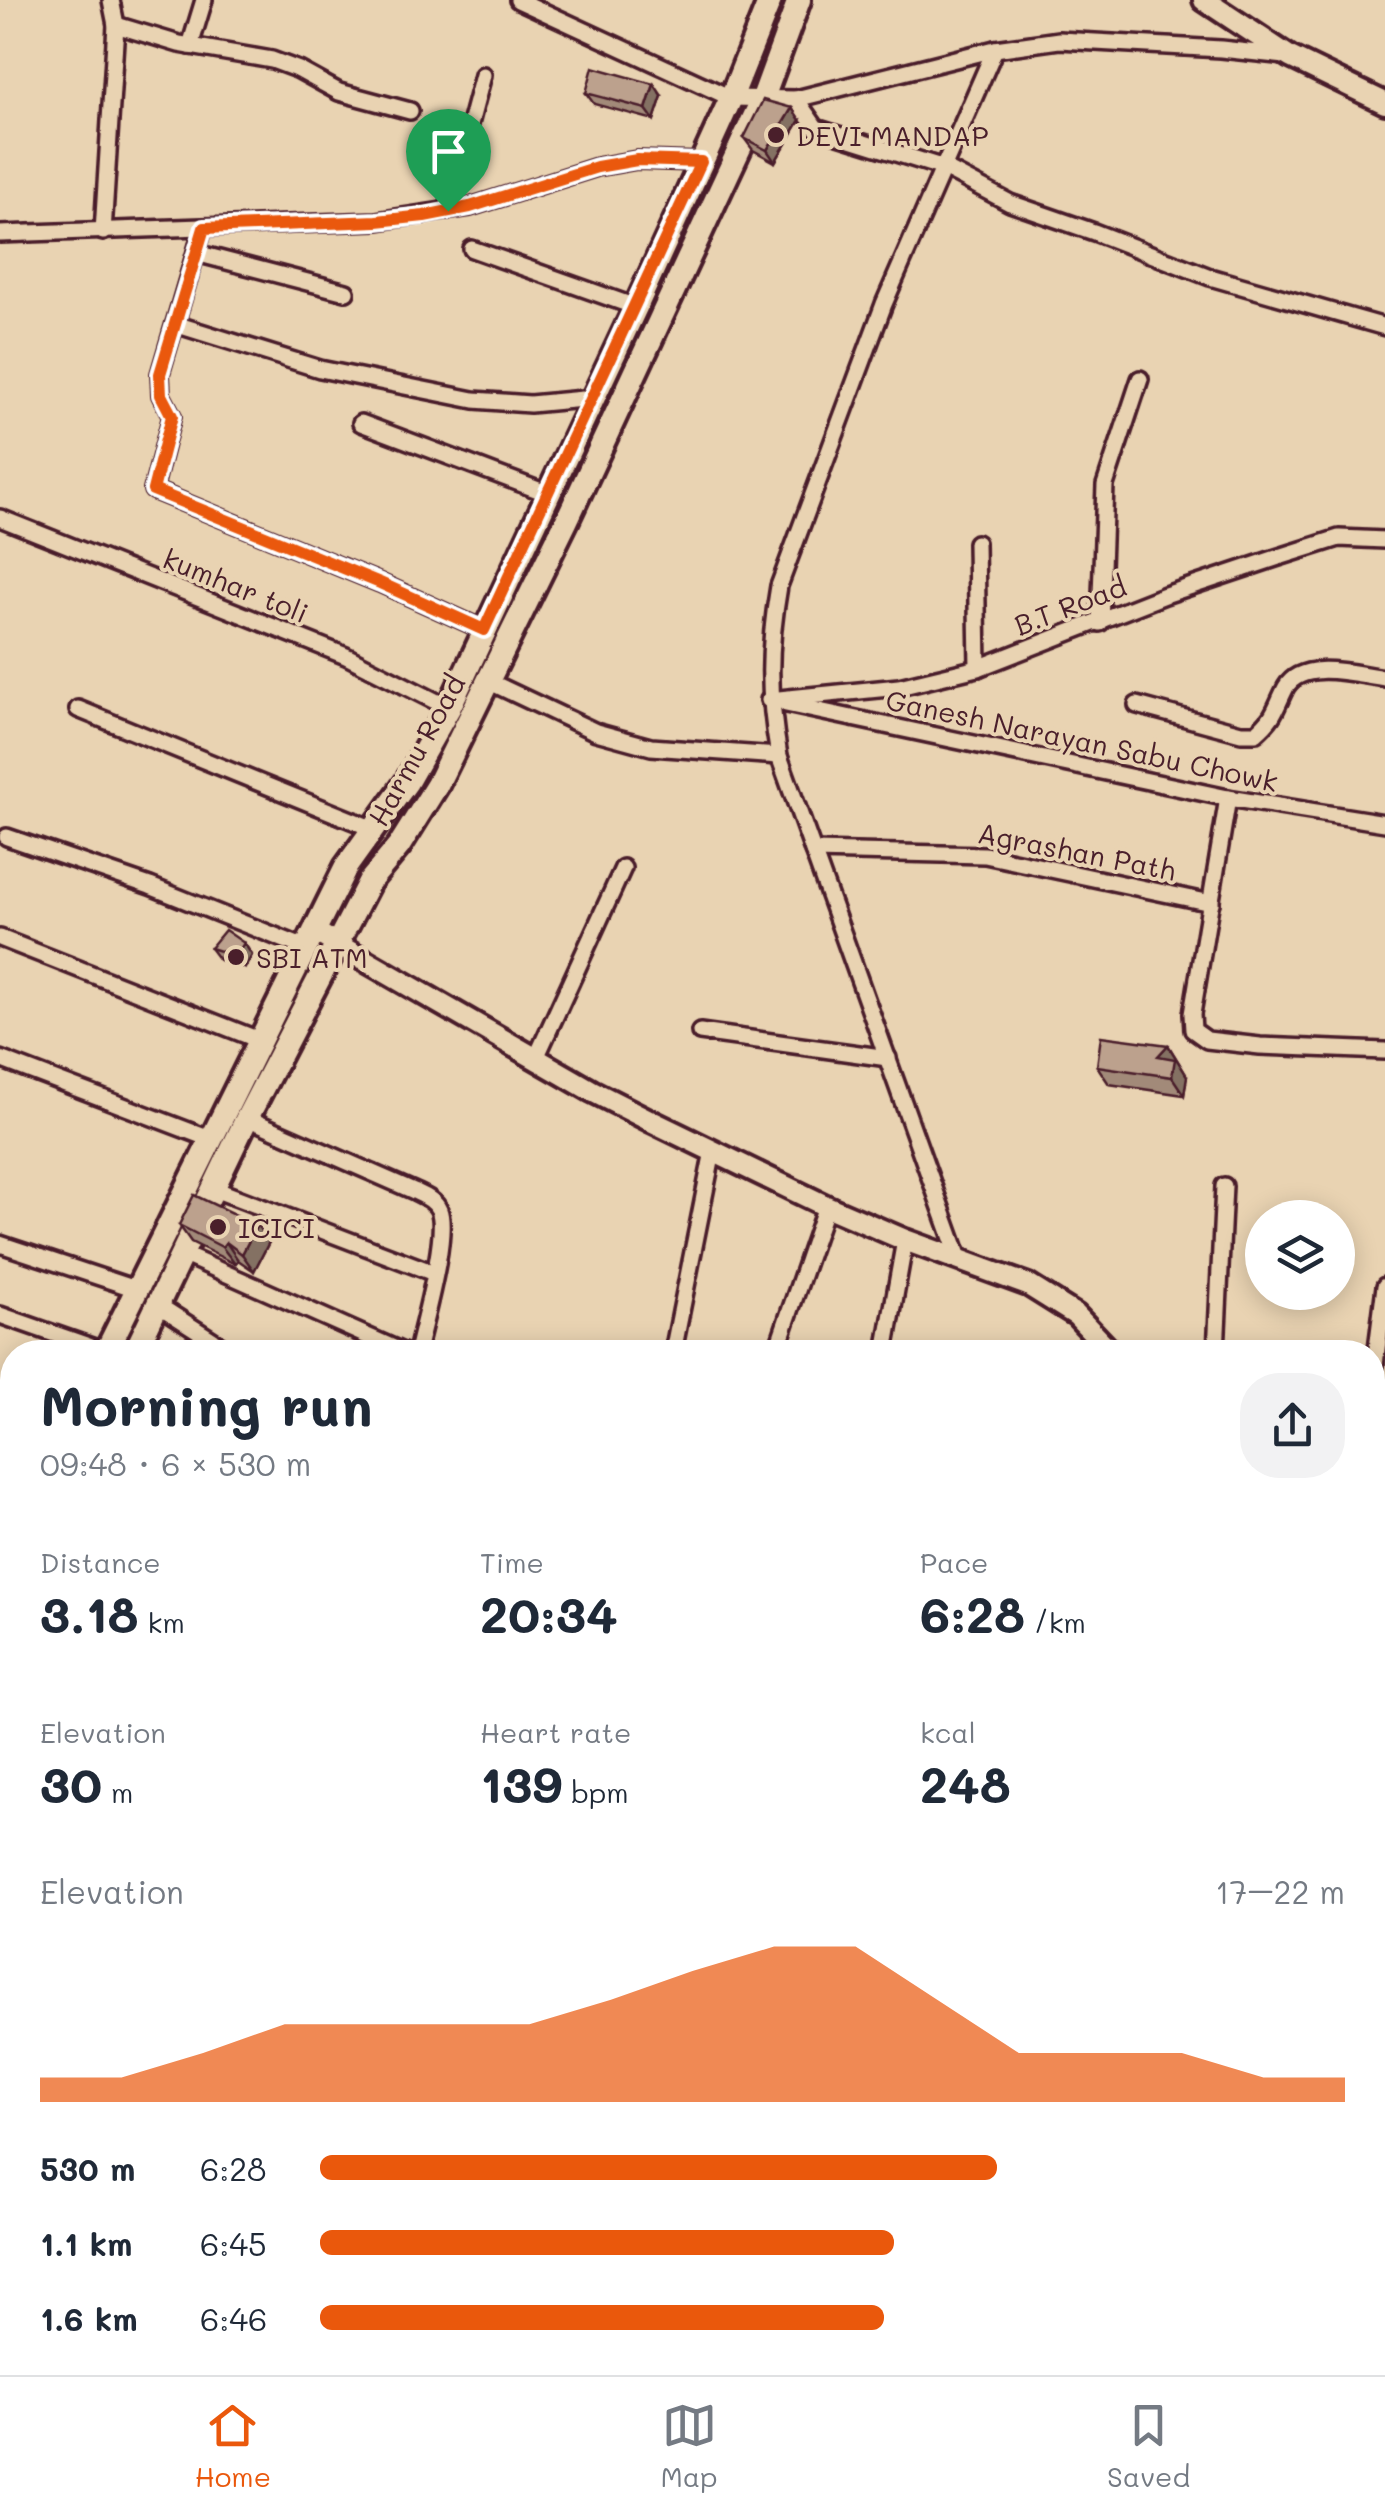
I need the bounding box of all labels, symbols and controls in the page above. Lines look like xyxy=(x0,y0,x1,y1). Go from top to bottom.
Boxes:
pin xyxy=(406,109,491,212)
place label: DEVI MANDAP xyxy=(796,117,989,153)
icon: arrive xyxy=(421,124,476,179)
marker: DEVI MANDAP xyxy=(765,124,787,146)
street label: kumhar toli xyxy=(158,540,314,630)
street label: B.T Road xyxy=(1009,567,1131,643)
street label: Harmu Road xyxy=(360,668,472,832)
street label: Ganesh Narayan Sabu Chowk xyxy=(883,681,1281,799)
street label: Agrashan Path xyxy=(975,814,1179,888)
place label: SBI ATM xyxy=(256,939,368,975)
marker: SBI ATM xyxy=(225,946,247,968)
map controls xyxy=(1245,1200,1355,1310)
button: layers xyxy=(1245,1200,1355,1310)
place label: ICICI xyxy=(238,1209,315,1245)
marker: ICICI xyxy=(207,1216,229,1238)
text: Morning run xyxy=(40,1368,373,1440)
button: share xyxy=(1240,1373,1345,1478)
text: 09:48 · 6 × 530 m xyxy=(40,1442,311,1484)
text: Distance xyxy=(40,1544,161,1580)
text: Time xyxy=(480,1544,544,1580)
text: Pace xyxy=(920,1544,988,1580)
text: 3.18 xyxy=(40,1580,139,1646)
text: 20:34 xyxy=(480,1580,618,1646)
text: 6:28 xyxy=(920,1580,1025,1646)
text: km xyxy=(139,1604,185,1640)
text: /km xyxy=(1025,1604,1086,1640)
text: Elevation xyxy=(40,1714,166,1750)
text: Heart rate xyxy=(480,1714,631,1750)
text: kcal xyxy=(920,1714,976,1750)
text: 30 xyxy=(40,1750,102,1816)
text: 139 xyxy=(480,1750,562,1816)
text: 248 xyxy=(920,1750,1011,1816)
text: m xyxy=(102,1774,133,1810)
text: bpm xyxy=(562,1774,629,1810)
text: Elevation xyxy=(40,1870,184,1912)
text: 17–22 m xyxy=(1215,1870,1345,1912)
text: 530 m xyxy=(40,2147,135,2189)
text: 6:28 xyxy=(200,2147,266,2189)
text: 1.1 km xyxy=(40,2222,132,2264)
text: 6:45 xyxy=(200,2222,267,2264)
text: 1.6 km xyxy=(40,2297,138,2339)
text: 6:46 xyxy=(200,2297,267,2339)
tab: Home xyxy=(195,2398,271,2494)
tab: Map xyxy=(661,2398,718,2494)
tab: Saved xyxy=(1107,2398,1190,2494)

